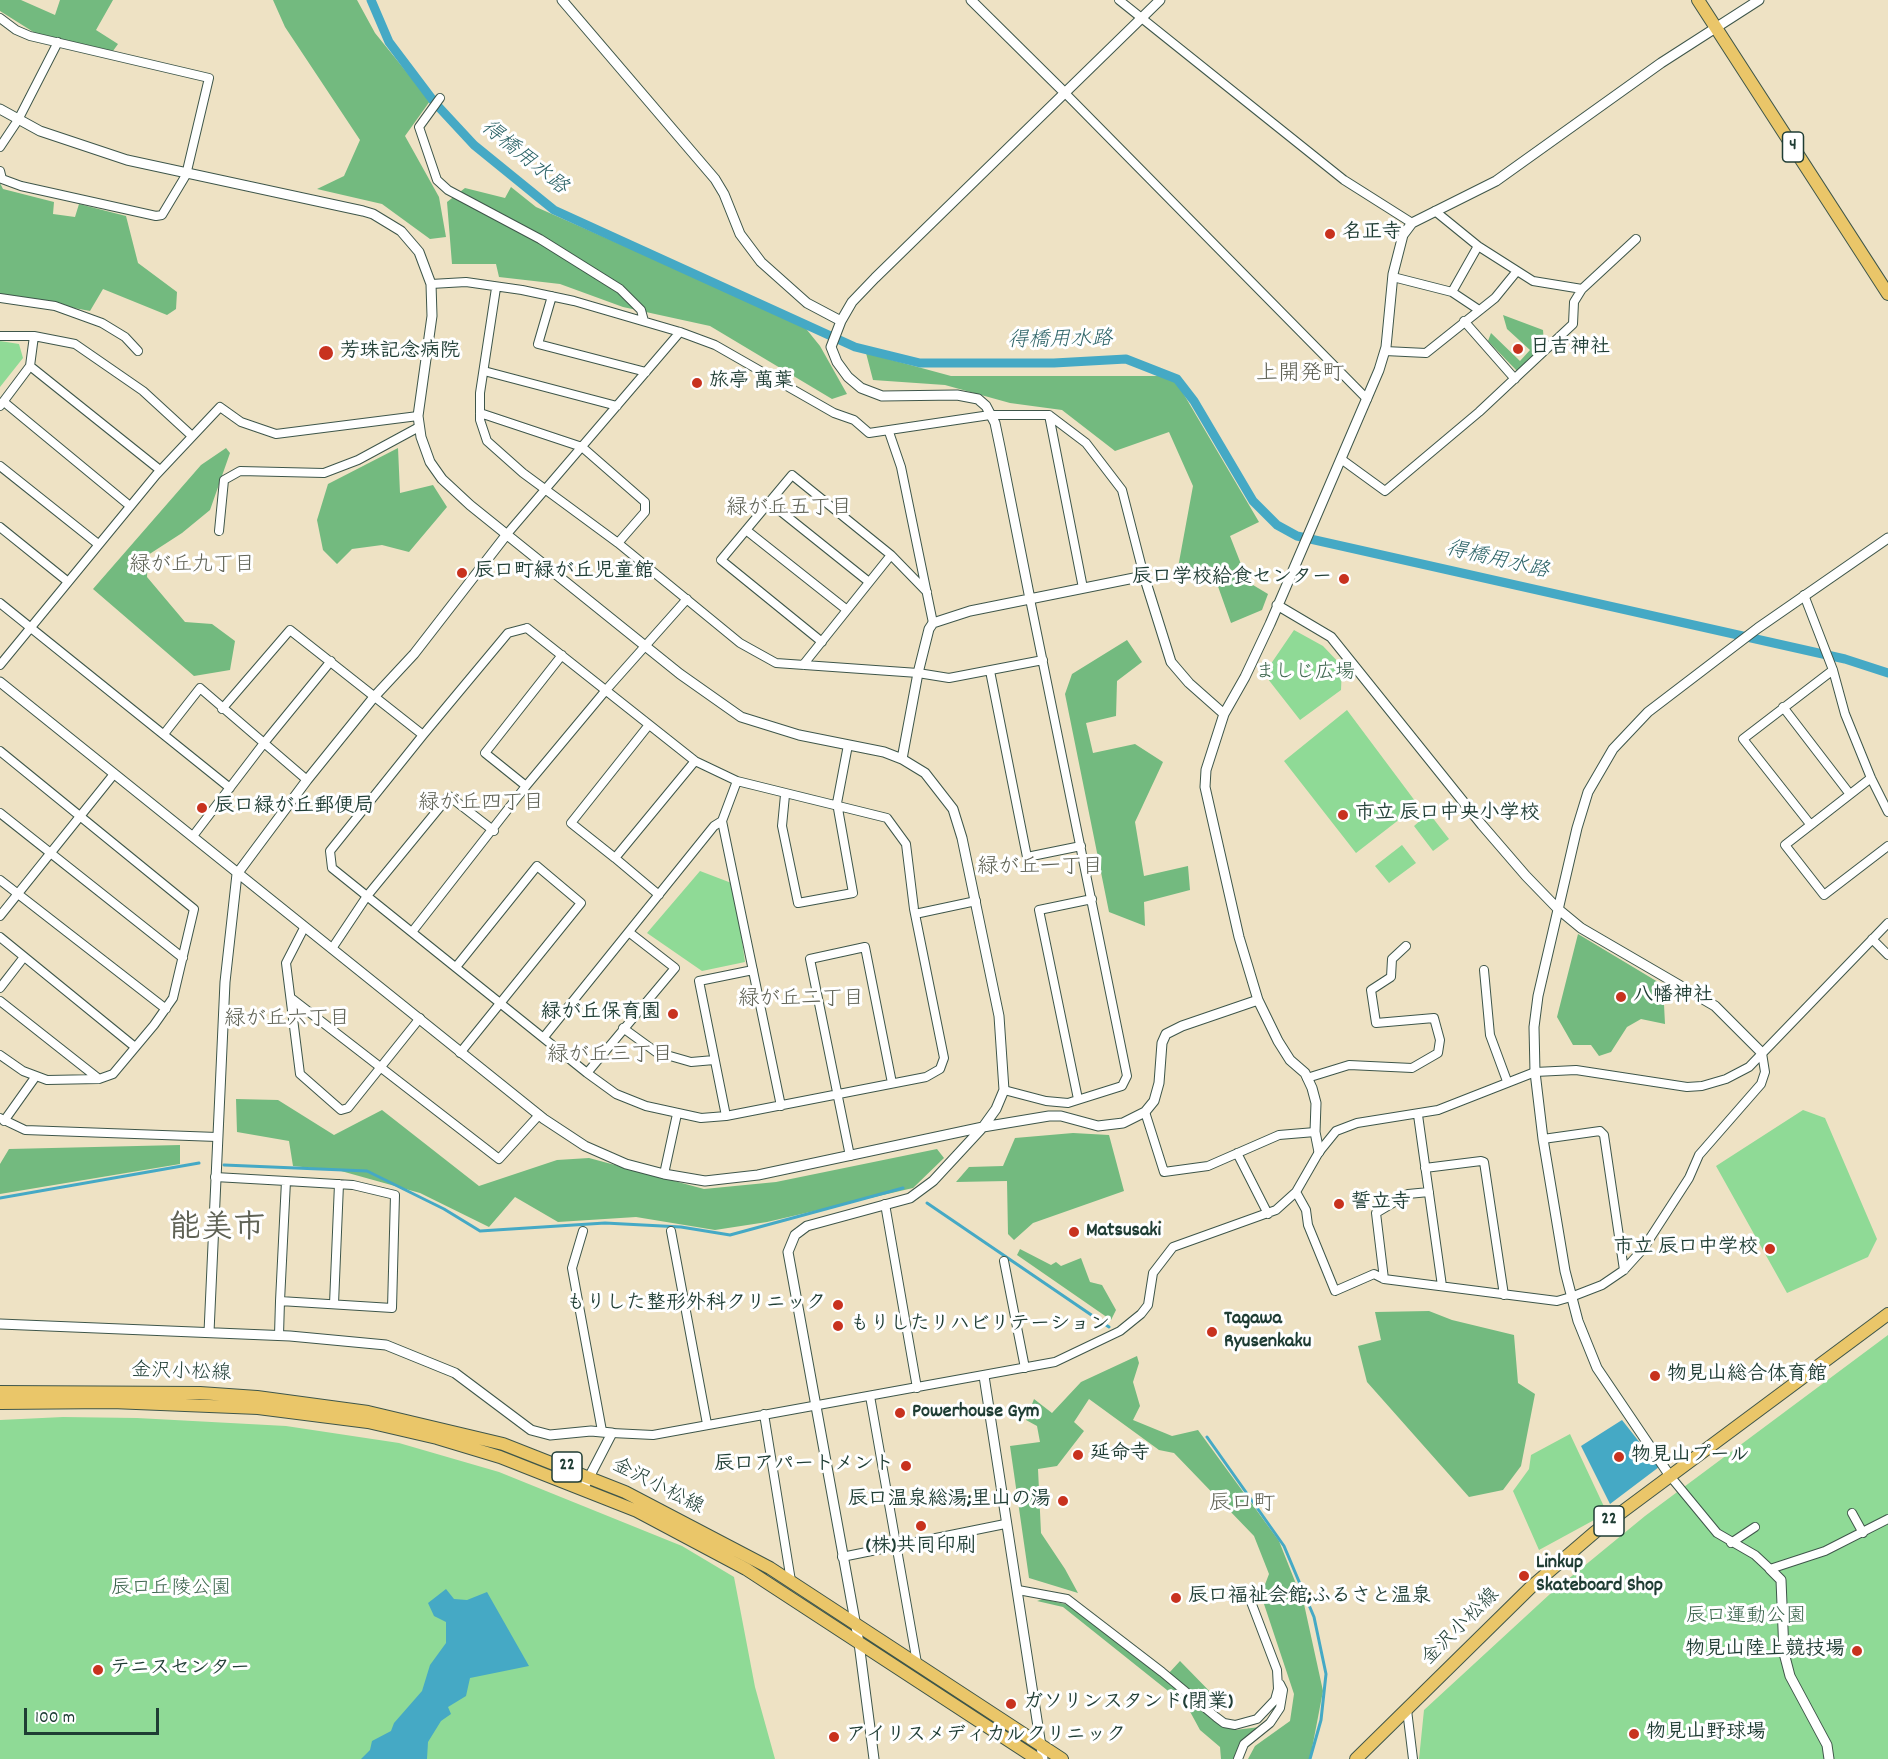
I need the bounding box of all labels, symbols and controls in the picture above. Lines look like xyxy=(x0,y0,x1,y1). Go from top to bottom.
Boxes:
water label: 得橋用水路 xyxy=(474,116,572,202)
road number: 4 xyxy=(1782,132,1804,162)
place label: 名正寺 xyxy=(1342,222,1402,246)
marker: 名正寺 xyxy=(1323,227,1337,241)
water label: 得橋用水路 xyxy=(1007,328,1113,356)
place label: 日吉神社 xyxy=(1530,337,1610,361)
place label: 芳珠記念病院 xyxy=(340,341,460,365)
marker: 日吉神社 xyxy=(1511,342,1525,356)
marker: 芳珠記念病院 xyxy=(317,344,335,362)
district label: 上開発町 xyxy=(1256,363,1344,389)
place label: 旅亭 萬葉 xyxy=(709,371,794,395)
marker: 旅亭 萬葉 xyxy=(690,376,704,390)
district label: 緑が丘五丁目 xyxy=(726,497,852,523)
water label: 得橋用水路 xyxy=(1443,538,1551,586)
district label: 緑が丘九丁目 xyxy=(129,554,255,580)
place label: 辰口町緑が丘児童館 xyxy=(474,561,654,585)
marker: 辰口町緑が丘児童館 xyxy=(455,566,469,580)
place label: 辰口学校給食センター xyxy=(1132,567,1332,591)
marker: 辰口学校給食センター xyxy=(1337,572,1351,586)
park label: ましじ広場 xyxy=(1255,662,1355,686)
district label: 緑が丘四丁目 xyxy=(418,792,544,818)
place label: 辰口緑が丘郵便局 xyxy=(214,796,374,820)
marker: 辰口緑が丘郵便局 xyxy=(195,801,209,815)
place label: 市立 辰口中央小学校 xyxy=(1355,803,1540,827)
marker: 市立 辰口中央小学校 xyxy=(1336,808,1350,822)
district label: 緑が丘一丁目 xyxy=(977,856,1103,882)
place label: 八幡神社 xyxy=(1633,985,1713,1009)
district label: 緑が丘二丁目 xyxy=(738,988,864,1014)
marker: 八幡神社 xyxy=(1614,990,1628,1004)
place label: 緑が丘保育園 xyxy=(541,1002,661,1026)
marker: 緑が丘保育園 xyxy=(666,1007,680,1021)
district label: 緑が丘六丁目 xyxy=(224,1008,350,1034)
district label: 緑が丘三丁目 xyxy=(547,1044,673,1070)
place label: 誓立寺 xyxy=(1351,1192,1411,1216)
marker: 誓立寺 xyxy=(1332,1197,1346,1211)
district label: 能美市 xyxy=(169,1213,265,1251)
place label: Matsusaki xyxy=(1086,1220,1161,1244)
marker: Matsusaki xyxy=(1067,1225,1081,1239)
place label: 市立 辰口中学校 xyxy=(1613,1237,1758,1261)
marker: 市立 辰口中学校 xyxy=(1763,1242,1777,1256)
place label: もりした整形外科クリニック xyxy=(566,1293,826,1317)
marker: もりした整形外科クリニック xyxy=(831,1298,845,1312)
place label: Tagawa Ryusenkaku xyxy=(1224,1308,1311,1355)
place label: もりしたリハビリテーション xyxy=(850,1314,1110,1338)
marker: もりしたリハビリテーション xyxy=(831,1319,845,1333)
marker: Tagawa Ryusenkaku xyxy=(1205,1325,1219,1339)
street label: 金沢小松線 xyxy=(131,1360,231,1388)
place label: 物見山総合体育館 xyxy=(1667,1364,1827,1388)
marker: 物見山総合体育館 xyxy=(1648,1369,1662,1383)
place label: Powerhouse Gym xyxy=(912,1401,1039,1425)
marker: Powerhouse Gym xyxy=(893,1406,907,1420)
place label: 延命寺 xyxy=(1090,1443,1150,1467)
place label: 物見山プール xyxy=(1631,1445,1750,1469)
marker: 延命寺 xyxy=(1071,1448,1085,1462)
marker: 物見山プール xyxy=(1612,1450,1626,1464)
road number: 22 xyxy=(552,1452,582,1482)
place label: 辰口アパートメント xyxy=(714,1454,894,1478)
street label: 金沢小松線 xyxy=(607,1455,707,1521)
marker: 辰口アパートメント xyxy=(899,1459,913,1473)
place label: 辰口温泉総湯;里山の湯 xyxy=(848,1489,1051,1513)
district label: 辰口町 xyxy=(1209,1493,1275,1519)
marker: 辰口温泉総湯;里山の湯 xyxy=(1056,1494,1070,1508)
road number: 22 xyxy=(1594,1506,1624,1536)
marker: (株)共同印刷 xyxy=(914,1519,928,1533)
place label: (株)共同印刷 xyxy=(866,1536,976,1560)
place label: Linkup Skateboard Shop xyxy=(1536,1552,1663,1599)
marker: Linkup Skateboard Shop xyxy=(1517,1569,1531,1583)
park label: 辰口丘陵公園 xyxy=(111,1578,231,1602)
street label: 金沢小松線 xyxy=(1418,1584,1506,1672)
place label: 辰口福祉会館;ふるさと温泉 xyxy=(1188,1586,1431,1610)
marker: 辰口福祉会館;ふるさと温泉 xyxy=(1169,1591,1183,1605)
park label: 辰口運動公園 xyxy=(1686,1606,1806,1630)
place label: 物見山陸上競技場 xyxy=(1685,1639,1845,1663)
marker: 物見山陸上競技場 xyxy=(1850,1644,1864,1658)
place label: テニスセンター xyxy=(110,1658,250,1682)
marker: テニスセンター xyxy=(91,1663,105,1677)
place label: ガソリンスタンド(閉業) xyxy=(1023,1692,1233,1716)
scale bar xyxy=(27,1696,162,1734)
marker: ガソリンスタンド(閉業) xyxy=(1004,1697,1018,1711)
text: 100 m xyxy=(35,1706,75,1731)
place label: 物見山野球場 xyxy=(1646,1722,1766,1746)
place label: アイリスメディカルクリニック xyxy=(846,1725,1126,1749)
marker: 物見山野球場 xyxy=(1627,1727,1641,1741)
marker: アイリスメディカルクリニック xyxy=(827,1730,841,1744)

